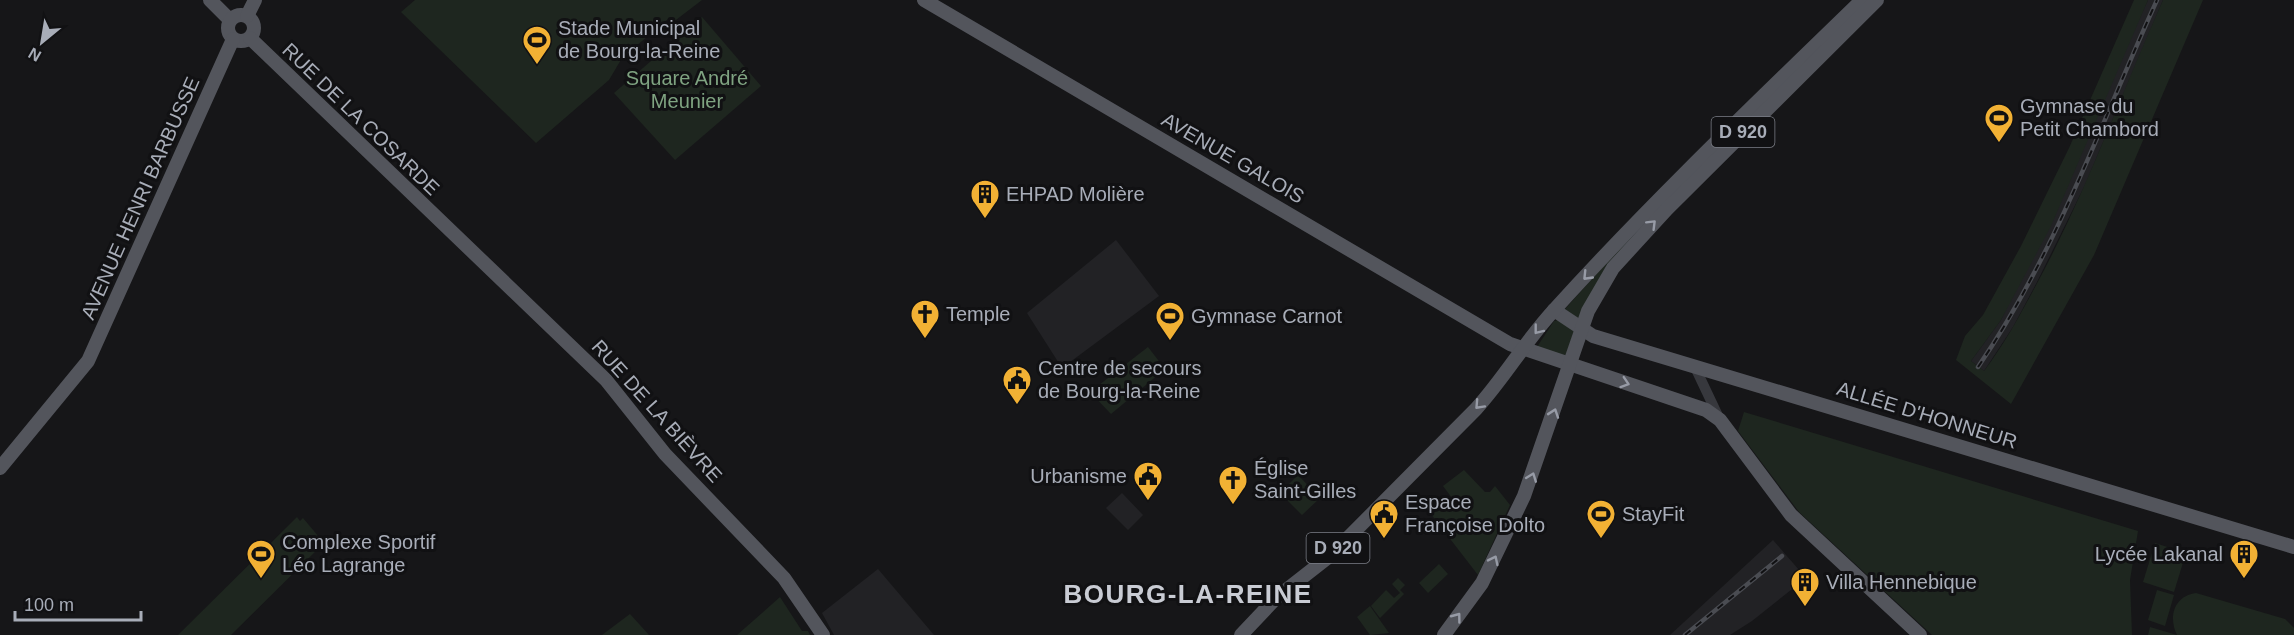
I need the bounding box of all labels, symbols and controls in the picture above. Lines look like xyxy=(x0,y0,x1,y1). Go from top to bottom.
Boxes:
north arrow xyxy=(12,12,72,72)
place label: Stade Municipal de Bourg-la-Reine xyxy=(558,17,720,62)
sports icon: Stade Municipal de Bourg-la-Reine xyxy=(521,24,553,66)
street label: RUE DE LA COSARDE xyxy=(278,39,444,199)
text: N xyxy=(25,44,44,65)
park label: Square André Meunier xyxy=(626,67,748,112)
street label: AVENUE HENRI BARBUSSE xyxy=(76,73,204,323)
place label: Gymnase du Petit Chambord xyxy=(2020,95,2159,140)
sports icon: Gymnase du Petit Chambord xyxy=(1983,102,2015,144)
street label: AVENUE GALOIS xyxy=(1158,108,1308,208)
road number: D 920 xyxy=(1712,117,1774,147)
building icon: EHPAD Molière xyxy=(969,178,1001,220)
place label: EHPAD Molière xyxy=(1006,183,1145,205)
one-way arrow xyxy=(1644,221,1655,232)
one-way arrow xyxy=(1583,268,1594,279)
church icon: Temple xyxy=(909,298,941,340)
sports icon: Gymnase Carnot xyxy=(1154,300,1186,342)
place label: Temple xyxy=(946,303,1010,325)
place label: Gymnase Carnot xyxy=(1191,305,1343,327)
one-way arrow xyxy=(1534,323,1545,334)
street label: RUE DE LA BIÈVRE xyxy=(587,335,727,487)
place label: Centre de secours de Bourg-la-Reine xyxy=(1038,357,1201,402)
public building icon: Centre de secours de Bourg-la-Reine xyxy=(1001,364,1033,406)
one-way arrow xyxy=(1619,376,1630,388)
street label: ALLÉE D'HONNEUR xyxy=(1834,377,2020,453)
one-way arrow xyxy=(1476,397,1487,408)
one-way arrow xyxy=(1546,408,1559,419)
place label: Église Saint-Gilles xyxy=(1254,457,1356,502)
public building icon: Urbanisme xyxy=(1132,460,1164,502)
church icon: Église Saint-Gilles xyxy=(1217,464,1249,506)
place label: Urbanisme xyxy=(1030,465,1127,487)
one-way arrow xyxy=(1525,472,1538,483)
place label: Espace Françoise Dolto xyxy=(1405,491,1545,536)
public building icon: Espace Françoise Dolto xyxy=(1368,498,1400,540)
sports icon: StayFit xyxy=(1585,498,1617,540)
place label: StayFit xyxy=(1622,503,1685,525)
place label: Complexe Sportif Léo Lagrange xyxy=(282,531,436,576)
road number: D 920 xyxy=(1306,533,1370,563)
sports icon: Complexe Sportif Léo Lagrange xyxy=(245,538,277,580)
building icon: Lycée Lakanal xyxy=(2228,538,2260,580)
place label: Lycée Lakanal xyxy=(2095,543,2223,565)
one-way arrow xyxy=(1487,555,1498,566)
building icon: Villa Hennebique xyxy=(1789,566,1821,608)
place label: Villa Hennebique xyxy=(1826,571,1977,593)
district label: BOURG-LA-REINE xyxy=(1063,579,1313,609)
scale bar xyxy=(15,584,141,622)
text: 100 m xyxy=(24,595,74,615)
one-way arrow xyxy=(1449,613,1460,624)

